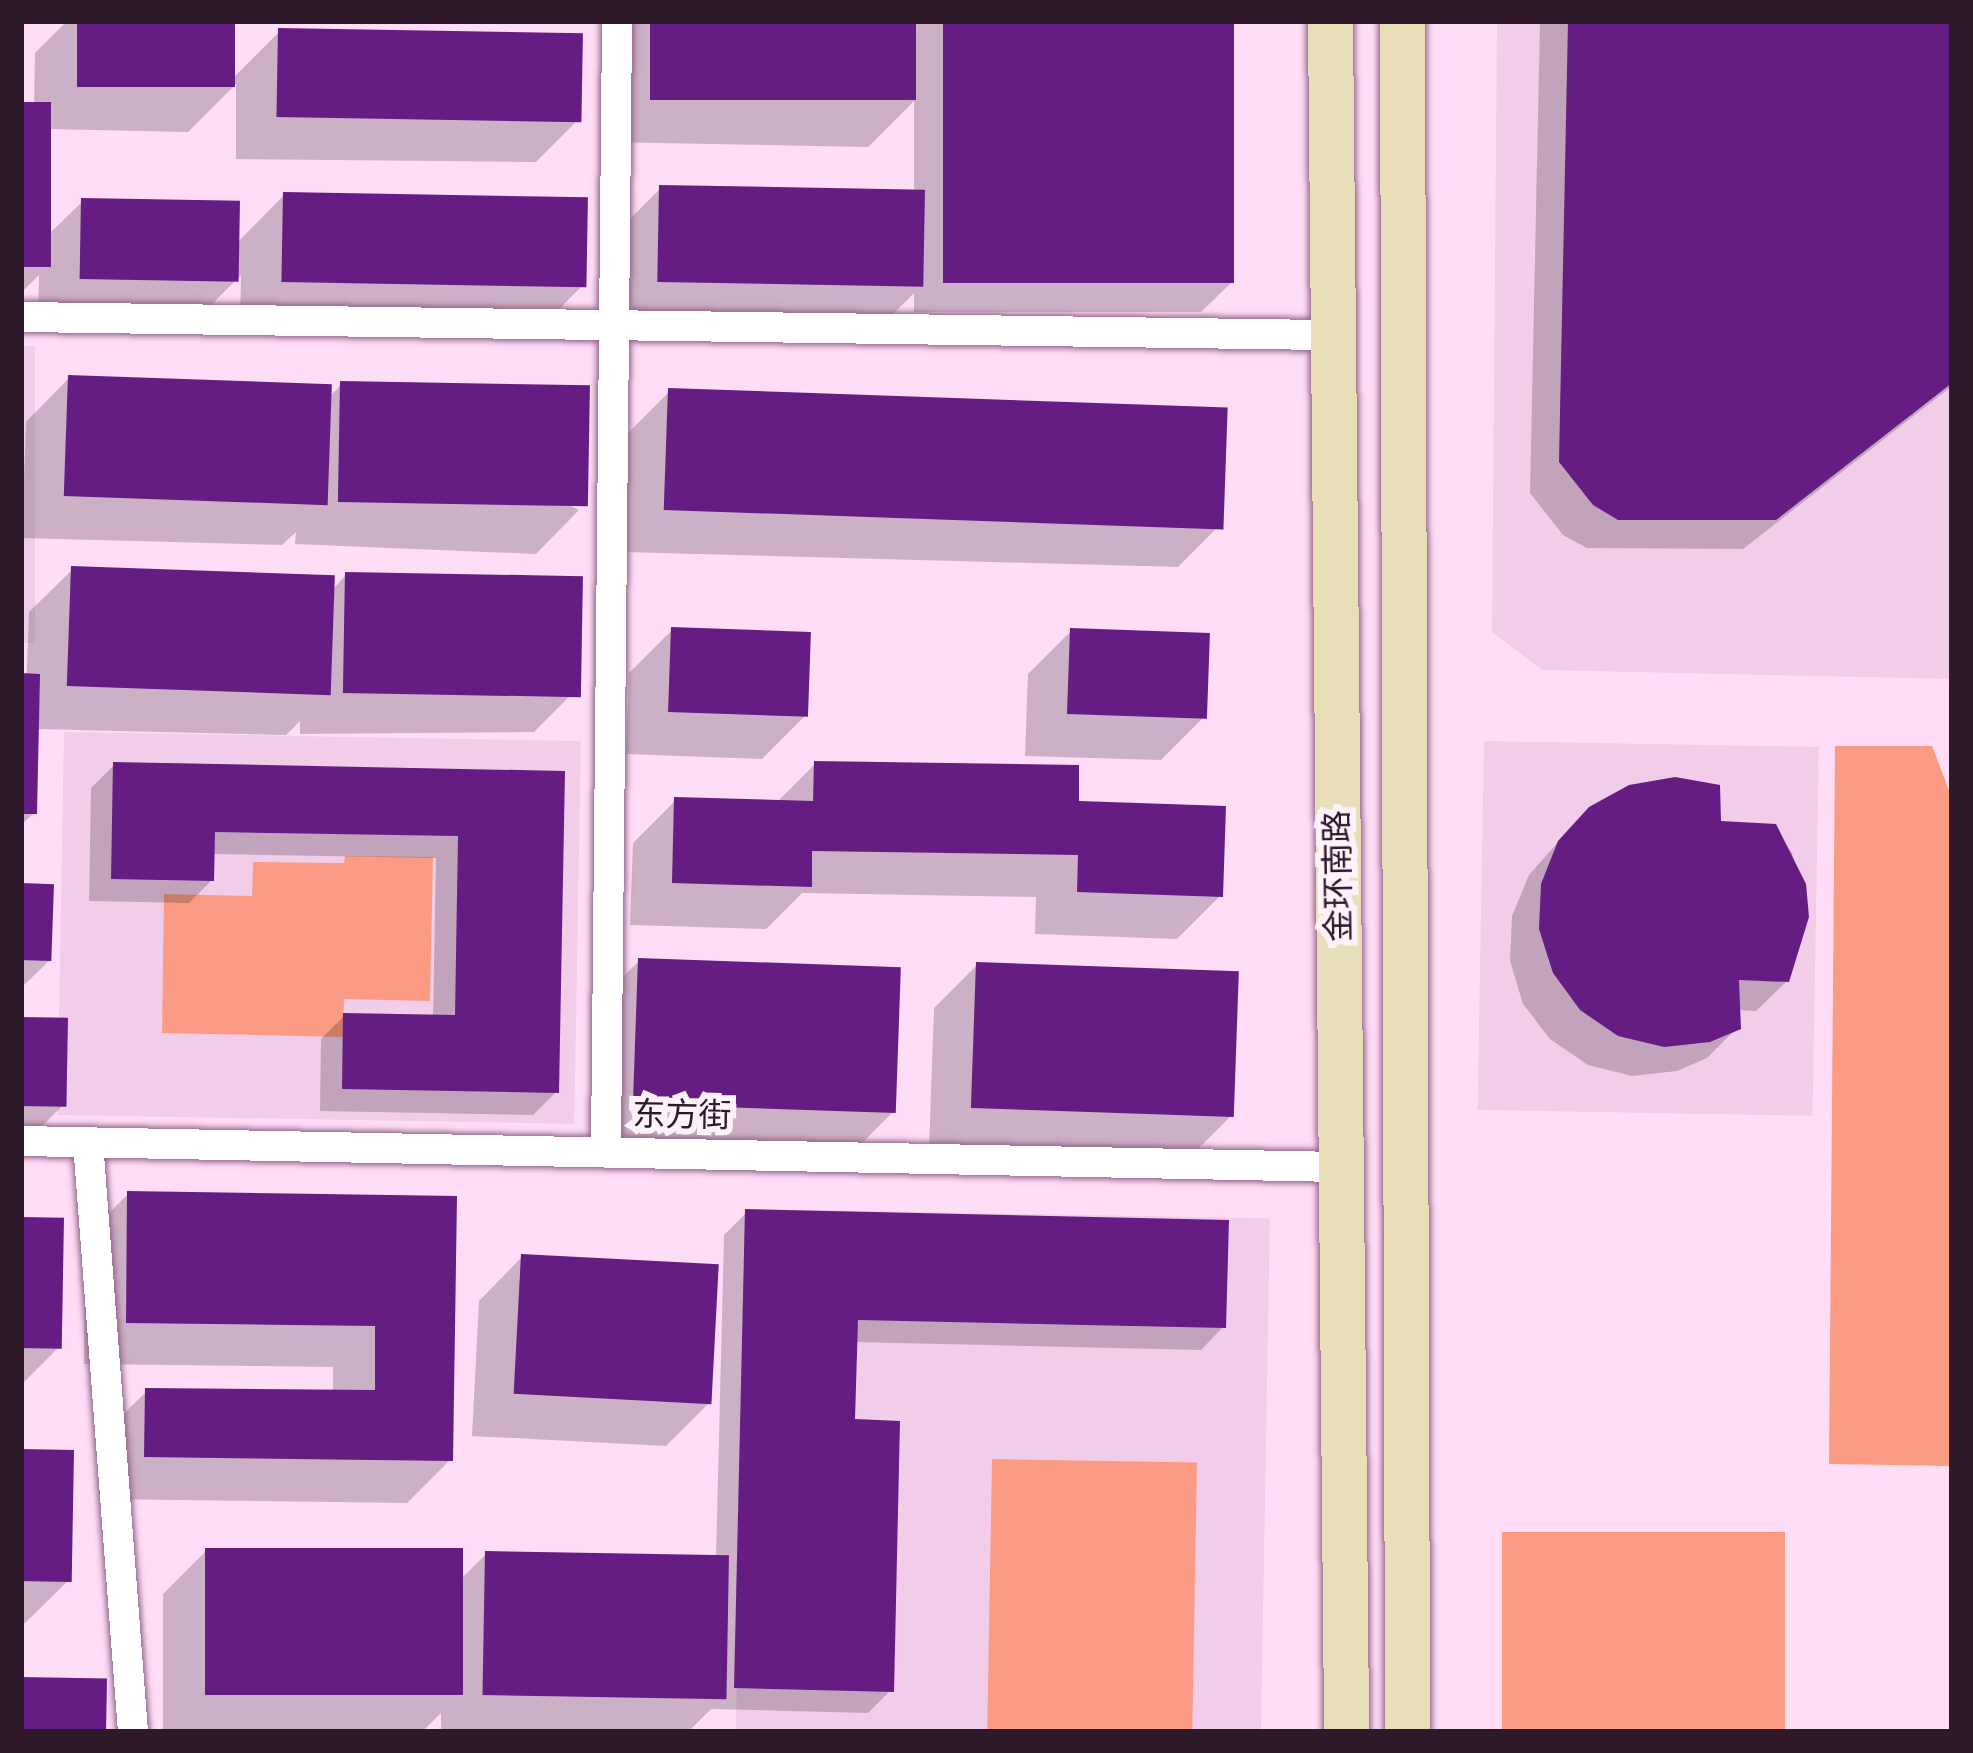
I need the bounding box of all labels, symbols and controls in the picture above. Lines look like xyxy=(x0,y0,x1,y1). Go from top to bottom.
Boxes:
street label: 金环南路 xyxy=(1317,810,1359,942)
street label: 东方街 xyxy=(632,1094,732,1136)

